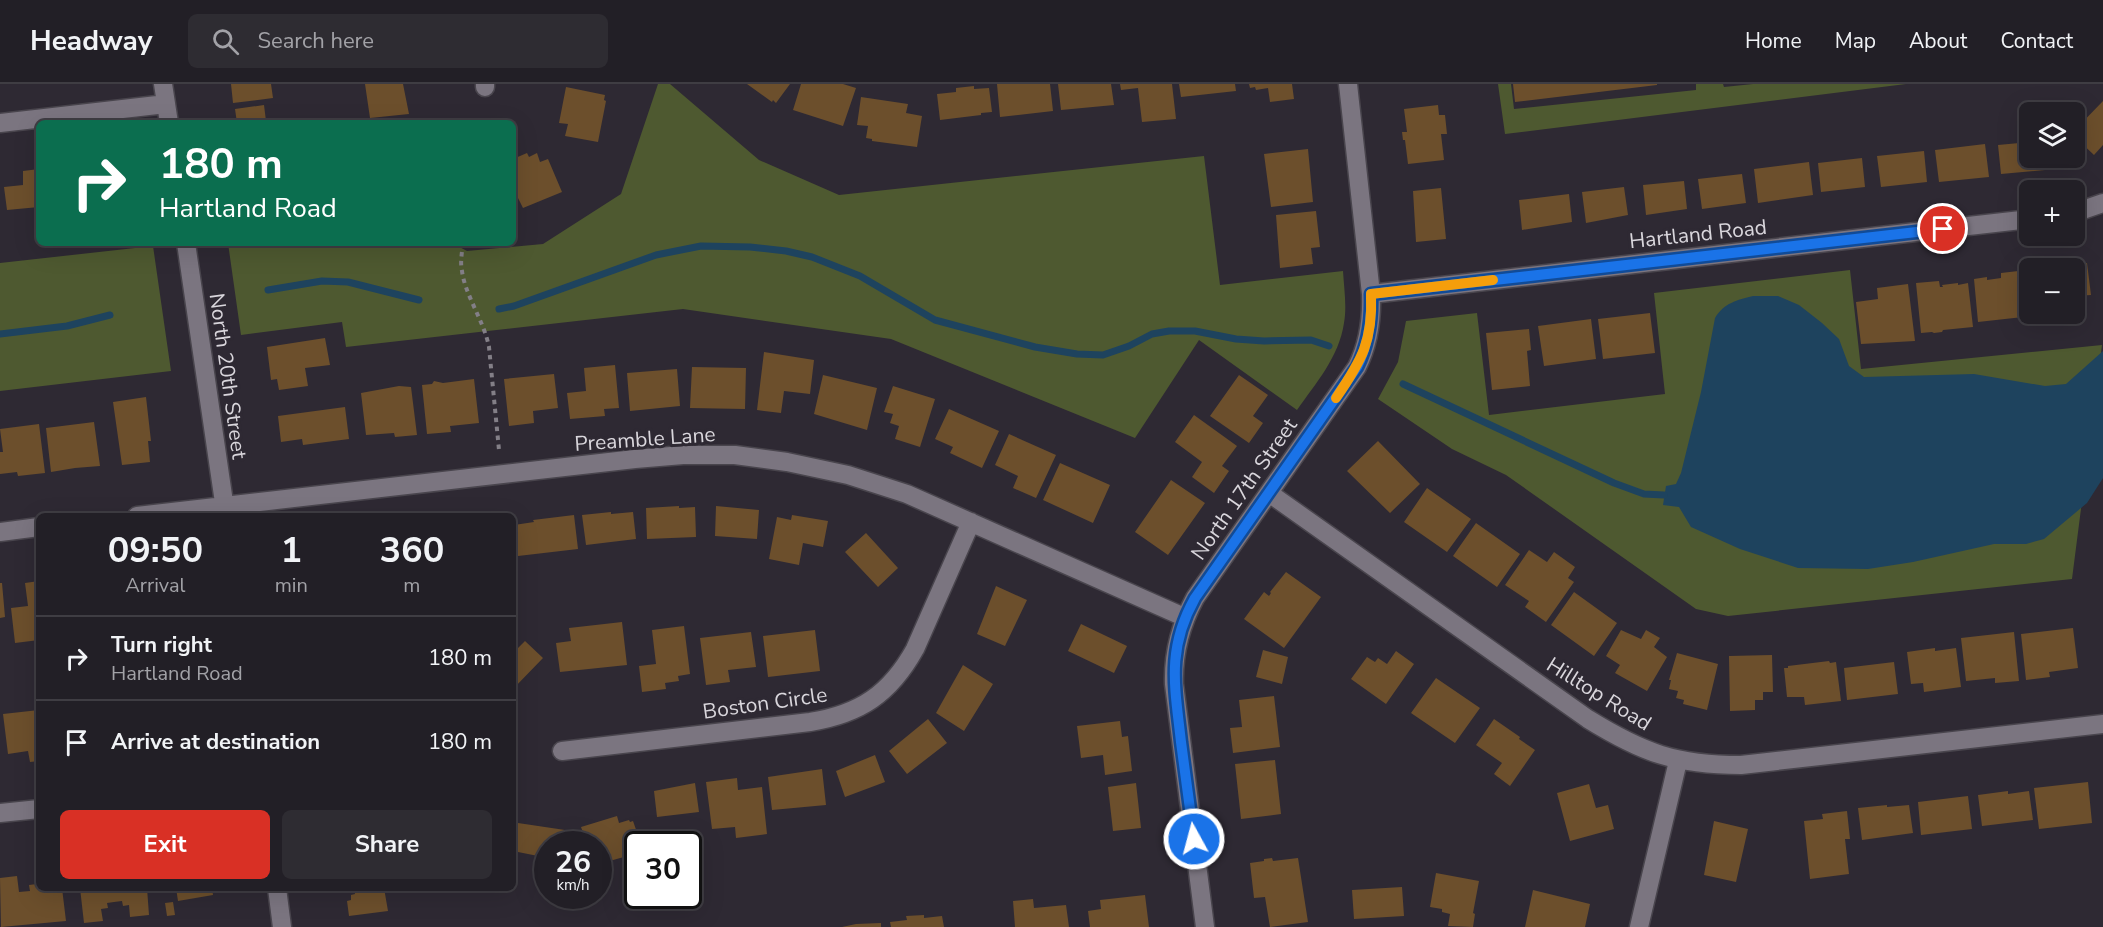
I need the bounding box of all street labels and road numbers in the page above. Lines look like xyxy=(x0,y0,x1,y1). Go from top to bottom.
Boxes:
street label: Hartland Road xyxy=(1628,213,1768,255)
street label: North 20th Street xyxy=(203,291,254,461)
street label: North 17th Street xyxy=(1185,412,1304,565)
street label: Preamble Lane xyxy=(574,420,716,458)
street label: Hilltop Road xyxy=(1541,651,1657,737)
street label: Boston Circle xyxy=(701,680,829,726)

